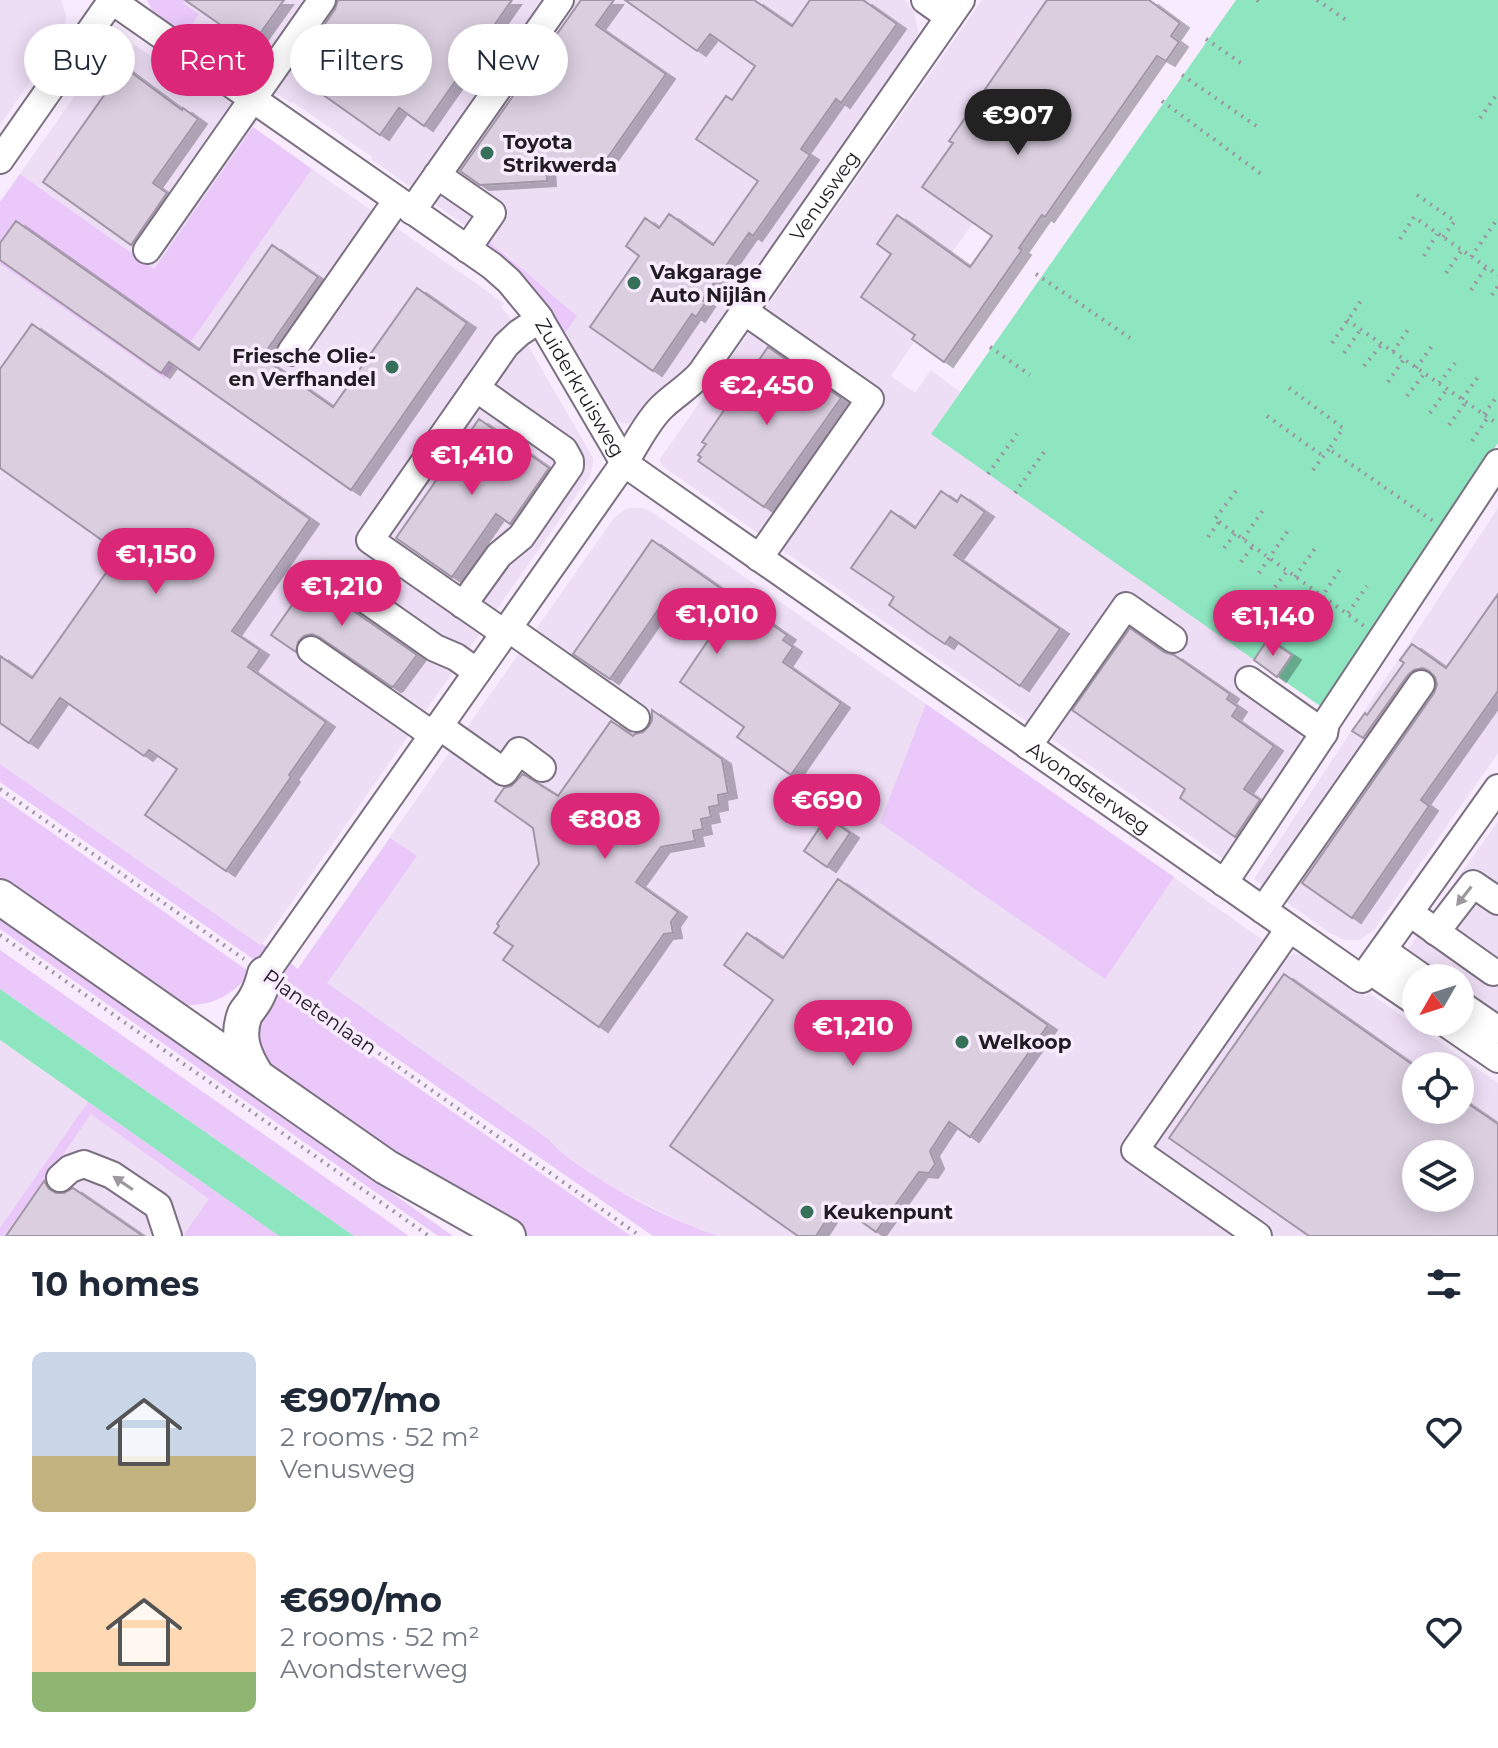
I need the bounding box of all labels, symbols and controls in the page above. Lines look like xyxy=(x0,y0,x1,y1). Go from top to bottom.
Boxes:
chip: Buy xyxy=(24,24,135,96)
chip: Rent xyxy=(151,24,274,96)
chip: Filters xyxy=(290,24,432,96)
chip: New xyxy=(448,24,568,96)
pin: €907 xyxy=(971,89,1065,157)
text: €907 xyxy=(982,99,1054,131)
place label: Toyota Strikwerda xyxy=(503,130,617,177)
marker: Toyota Strikwerda xyxy=(478,144,496,162)
street label: Venusweg xyxy=(785,146,864,246)
place label: Vakgarage Auto Nijlân xyxy=(649,260,766,307)
marker: Vakgarage Auto Nijlân xyxy=(625,274,643,292)
street label: Zuiderkruisweg xyxy=(530,314,630,461)
place label: Friesche Olie- en Verfhandel xyxy=(229,344,376,391)
marker: Friesche Olie- en Verfhandel xyxy=(383,358,401,376)
pin: €2,450 xyxy=(702,359,832,427)
text: €2,450 xyxy=(720,369,814,401)
pin: €1,410 xyxy=(407,429,537,497)
text: €1,410 xyxy=(430,439,514,471)
pin: €1,150 xyxy=(91,528,221,596)
text: €1,150 xyxy=(115,538,197,570)
pin: €1,210 xyxy=(277,560,407,628)
text: €1,210 xyxy=(301,570,383,602)
pin: €1,010 xyxy=(652,588,782,656)
pin: €1,140 xyxy=(1208,590,1338,658)
text: €1,010 xyxy=(675,598,759,630)
text: €1,140 xyxy=(1231,600,1315,632)
street label: Avondsterweg xyxy=(1022,736,1155,839)
pin: €690 xyxy=(780,774,874,842)
text: €690 xyxy=(791,784,863,816)
pin: €808 xyxy=(558,793,652,861)
text: €808 xyxy=(569,803,641,835)
one-way arrow xyxy=(1456,886,1473,906)
street label: Planetenlaan xyxy=(259,964,381,1060)
north arrow xyxy=(1402,964,1474,1036)
map controls xyxy=(1402,964,1474,1212)
pin: €1,210 xyxy=(788,1000,918,1068)
text: €1,210 xyxy=(812,1010,894,1042)
place label: Welkoop xyxy=(978,1030,1072,1054)
marker: Welkoop xyxy=(953,1033,971,1051)
button: locate xyxy=(1402,1052,1474,1124)
button: layers xyxy=(1402,1140,1474,1212)
one-way arrow xyxy=(113,1176,134,1191)
place label: Keukenpunt xyxy=(823,1200,953,1224)
marker: Keukenpunt xyxy=(798,1203,816,1221)
icon: filters xyxy=(1422,1262,1466,1306)
text: 10 homes xyxy=(32,1263,199,1305)
text: €907/mo xyxy=(280,1379,441,1421)
icon: home xyxy=(96,1384,192,1480)
icon: heart xyxy=(1422,1410,1466,1454)
text: 2 rooms · 52 m² xyxy=(280,1421,480,1453)
text: Venusweg xyxy=(280,1453,416,1485)
text: €690/mo xyxy=(280,1579,442,1621)
icon: home xyxy=(96,1584,192,1680)
icon: heart xyxy=(1422,1610,1466,1654)
text: 2 rooms · 52 m² xyxy=(280,1621,480,1653)
text: Avondsterweg xyxy=(280,1653,468,1685)

